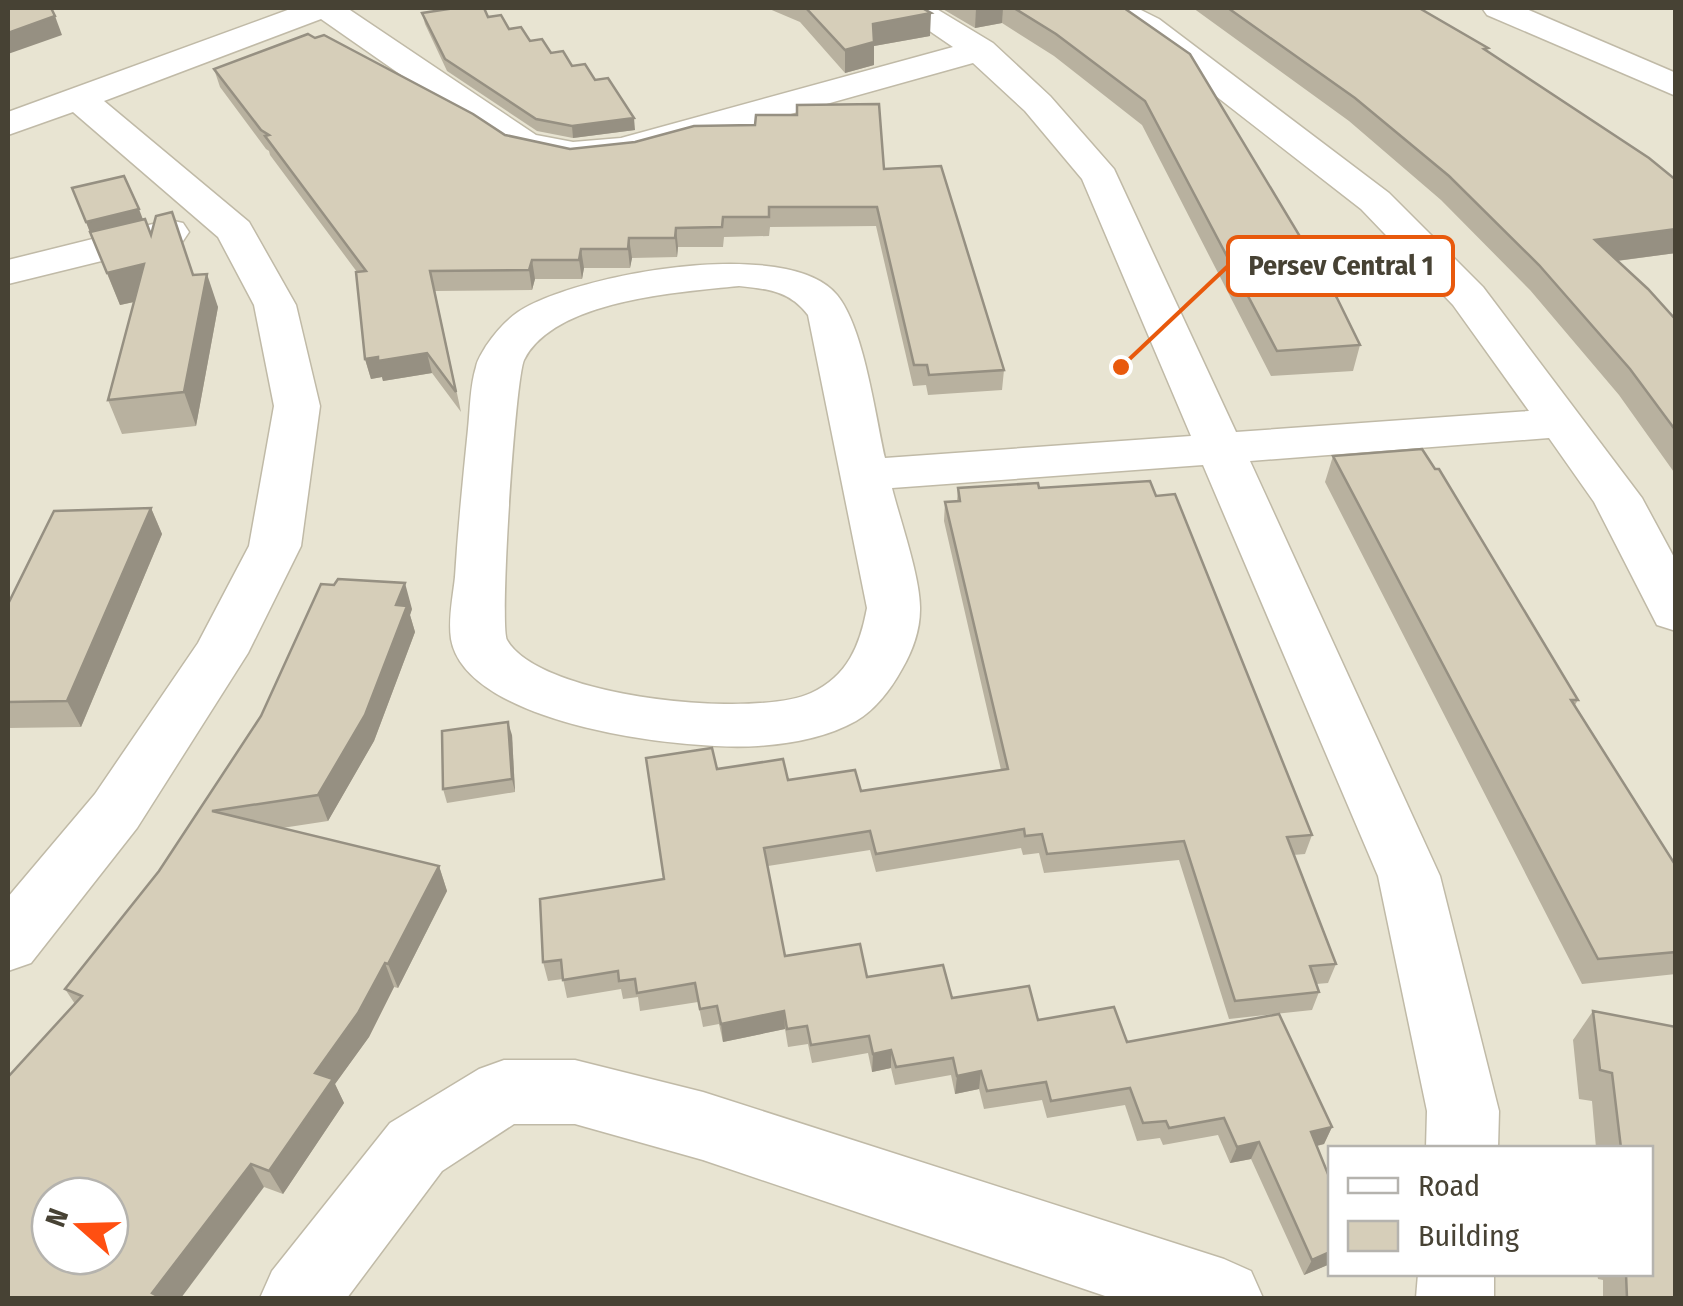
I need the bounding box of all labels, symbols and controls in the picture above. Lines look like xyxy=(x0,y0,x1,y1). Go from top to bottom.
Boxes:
callout: Persev Central 1 xyxy=(1228,237,1453,295)
text: Persev Central 1 xyxy=(1249,249,1434,282)
legend xyxy=(1328,1146,1653,1276)
text: Road xyxy=(1418,1168,1480,1204)
north arrow xyxy=(30,1176,130,1276)
text: N xyxy=(39,1204,75,1231)
text: Building xyxy=(1418,1218,1520,1254)

